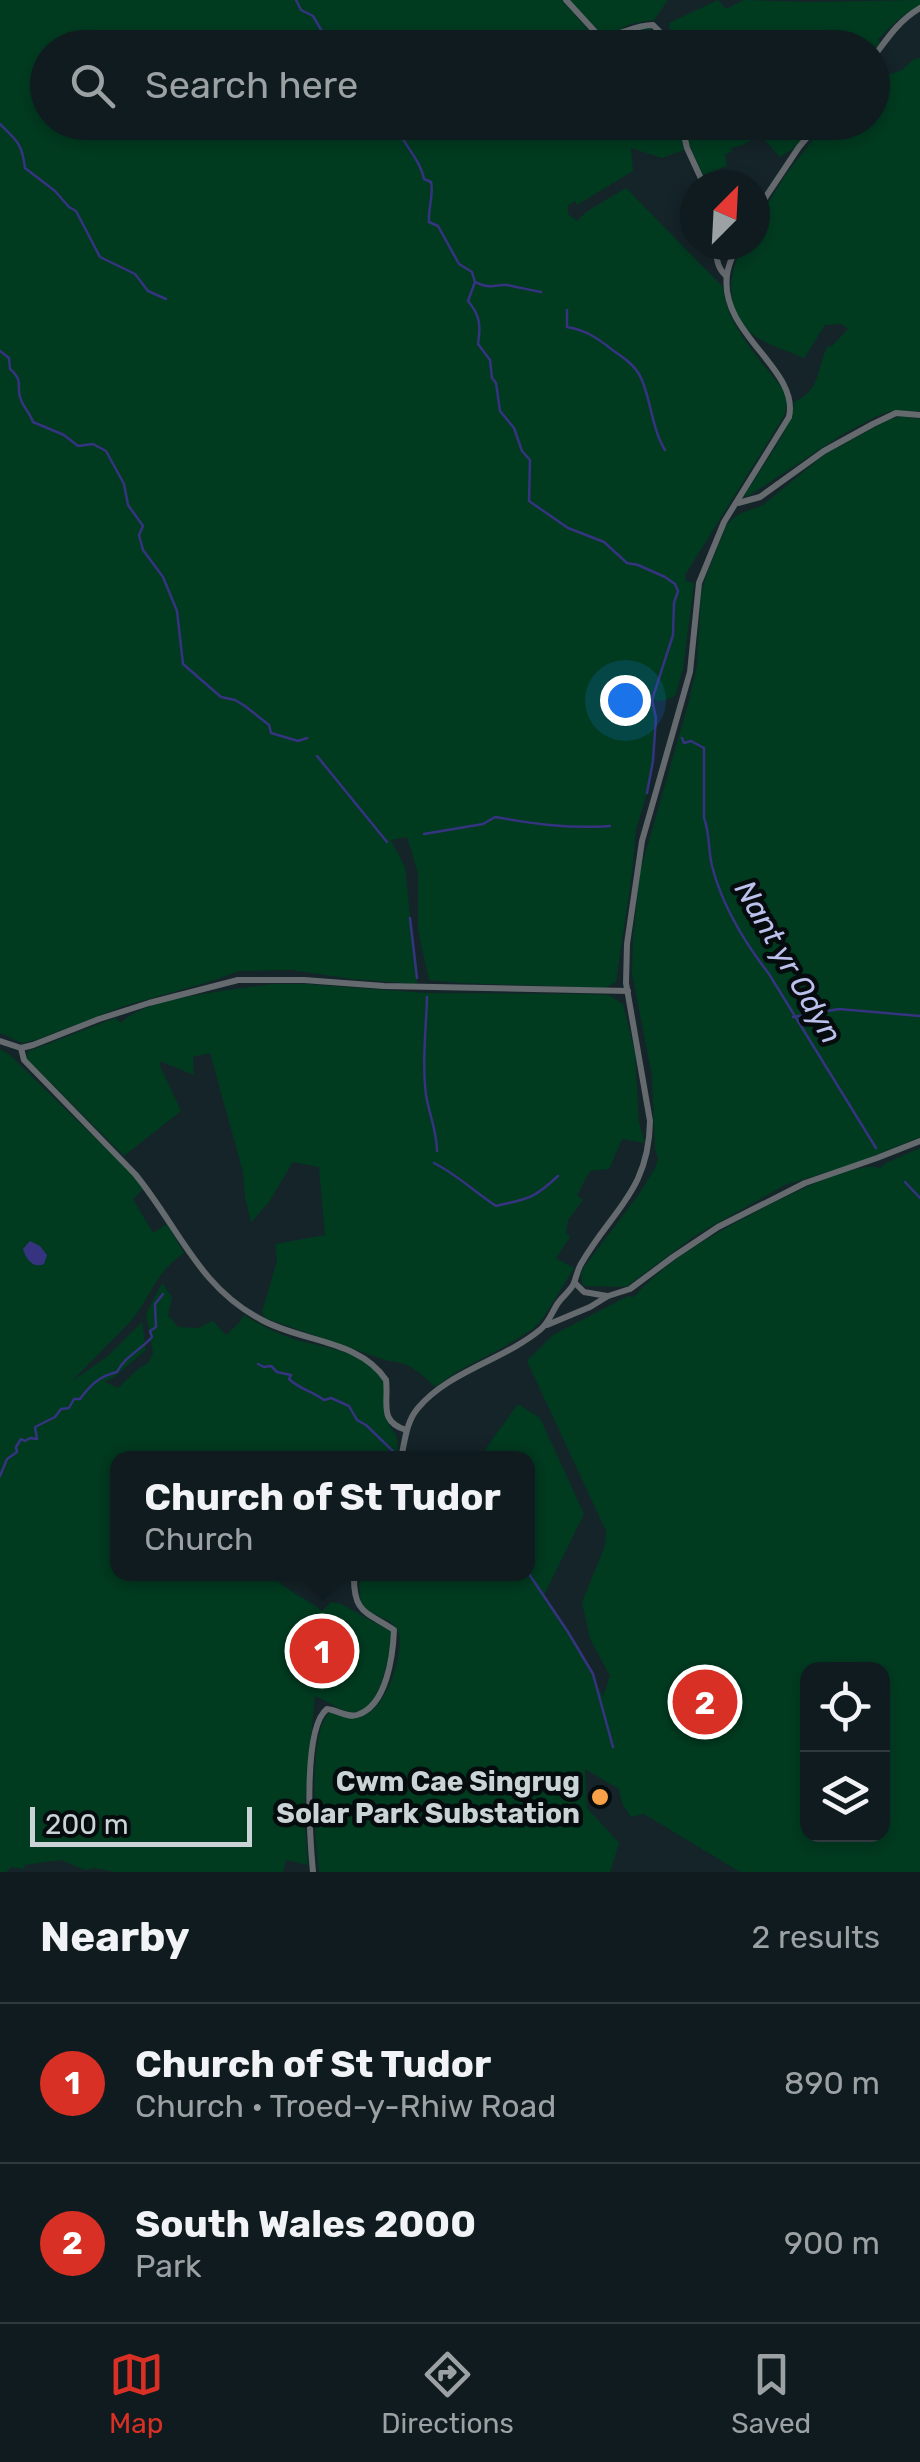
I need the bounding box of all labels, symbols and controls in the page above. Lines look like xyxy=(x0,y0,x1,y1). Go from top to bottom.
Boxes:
search box xyxy=(30,30,890,140)
icon: search xyxy=(65,58,120,113)
text: Search here xyxy=(145,62,358,108)
north arrow xyxy=(680,170,770,260)
your location xyxy=(600,675,651,726)
water label: Nant yr Odyn xyxy=(727,874,849,1050)
popup xyxy=(110,1451,535,1581)
text: Church of St Tudor xyxy=(144,1474,501,1520)
text: Church xyxy=(144,1520,253,1558)
pin: 1 xyxy=(290,1614,354,1688)
map controls xyxy=(800,1662,890,1842)
button: locate xyxy=(800,1662,890,1752)
pin: 2 xyxy=(672,1664,738,1740)
button: layers xyxy=(800,1752,890,1842)
place label: Cwm Cae Singrug Solar Park Substation xyxy=(276,1765,580,1830)
marker: Cwm Cae Singrug Solar Park Substation xyxy=(589,1786,611,1808)
scale bar xyxy=(30,1802,252,1846)
text: 200 m xyxy=(45,1808,129,1841)
text: Nearby xyxy=(40,1912,190,1962)
text: 2 results xyxy=(751,1918,880,1956)
text: Church of St Tudor xyxy=(135,2041,491,2087)
text: 1 xyxy=(65,2064,80,2102)
text: 890 m xyxy=(784,2064,880,2102)
text: Church · Troed-y-Rhiw Road xyxy=(135,2087,556,2125)
text: South Wales 2000 xyxy=(135,2201,476,2247)
text: 2 xyxy=(62,2224,83,2262)
text: 900 m xyxy=(784,2224,880,2262)
text: Park xyxy=(135,2247,202,2285)
tab: Map xyxy=(109,2347,164,2440)
tab: Directions xyxy=(381,2347,514,2440)
tab: Saved xyxy=(731,2347,811,2440)

